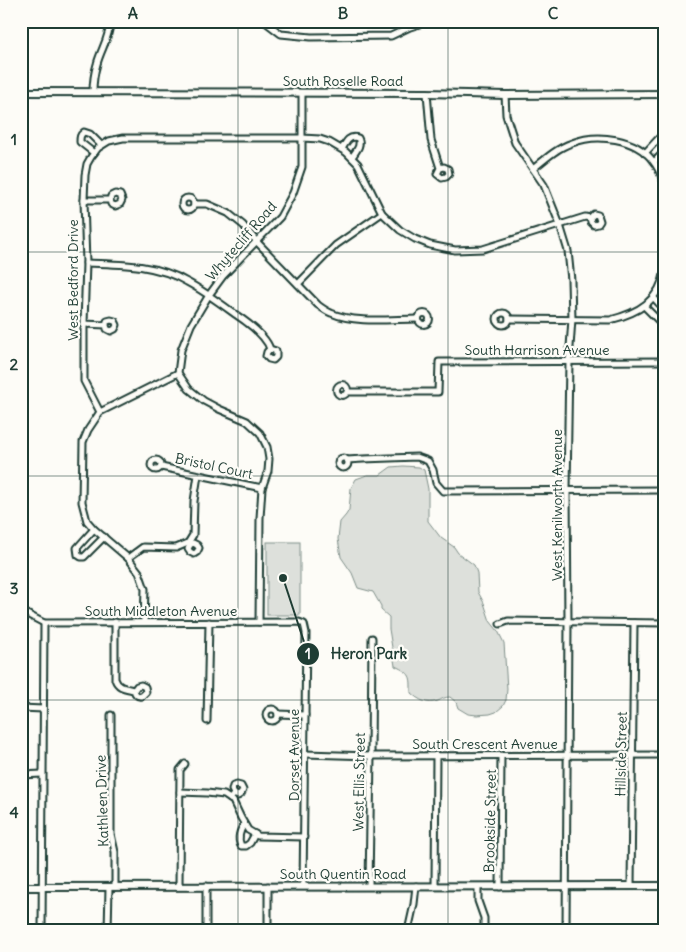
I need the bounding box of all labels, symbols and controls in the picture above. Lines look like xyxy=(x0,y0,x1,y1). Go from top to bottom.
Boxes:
text: A xyxy=(128,3,138,23)
text: B xyxy=(338,3,349,23)
text: C xyxy=(548,3,559,23)
street label: South Roselle Road xyxy=(283,72,403,90)
text: 1 xyxy=(11,129,17,149)
street label: Whytecliff Road xyxy=(202,198,280,284)
street label: West Bedford Drive xyxy=(64,219,82,341)
street label: South Harrison Avenue xyxy=(464,341,610,359)
text: 2 xyxy=(10,354,19,374)
street label: West Kenilworth Avenue xyxy=(548,429,566,581)
street label: Bristol Court xyxy=(173,449,255,483)
text: 3 xyxy=(9,578,19,598)
street label: South Middleton Avenue xyxy=(85,602,237,620)
callout: Heron Park xyxy=(296,639,417,669)
text: 1 xyxy=(305,644,311,663)
text: Heron Park xyxy=(331,644,408,663)
street label: Dorset Avenue xyxy=(285,709,303,801)
street label: Hillside Street xyxy=(611,711,631,797)
street label: West Ellis Street xyxy=(349,732,369,832)
street label: South Crescent Avenue xyxy=(412,735,558,753)
street label: Kathleen Drive xyxy=(91,755,113,847)
street label: Brookside Street xyxy=(480,769,500,873)
text: 4 xyxy=(9,802,19,822)
street label: South Quentin Road xyxy=(280,865,406,883)

